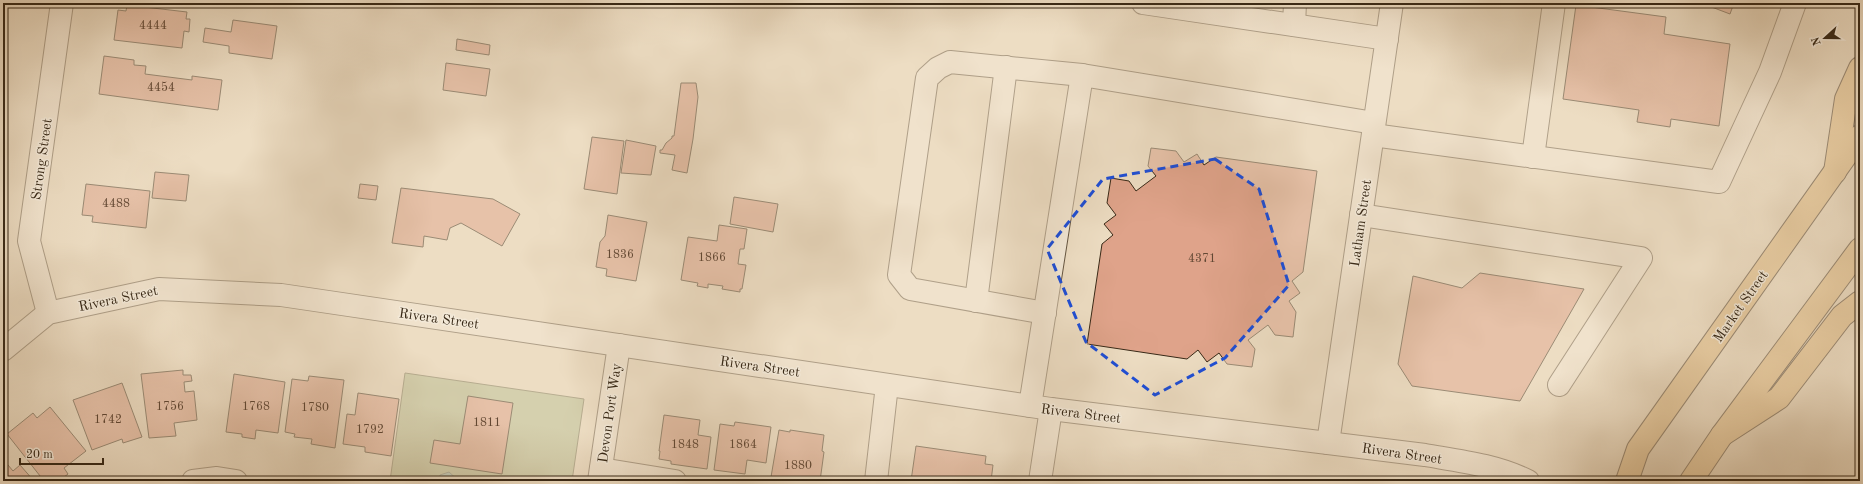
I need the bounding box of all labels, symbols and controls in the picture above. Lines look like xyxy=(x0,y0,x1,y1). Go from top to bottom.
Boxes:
north arrow xyxy=(1805,18,1845,58)
house number: 4444 xyxy=(139,20,167,32)
text: N xyxy=(1810,35,1824,47)
house number: 4454 xyxy=(147,81,175,94)
street label: Strong Street xyxy=(29,117,55,201)
street label: Latham Street xyxy=(1348,179,1374,268)
house number: 4488 xyxy=(102,198,130,210)
house number: 1836 xyxy=(606,249,634,261)
house number: 1866 xyxy=(698,252,726,264)
house number: 4371 xyxy=(1188,253,1216,265)
street label: Market Street xyxy=(1711,268,1771,345)
street label: Rivera Street xyxy=(77,284,159,314)
street label: Rivera Street xyxy=(398,306,480,332)
street label: Rivera Street xyxy=(719,354,801,380)
street label: Devon Port Way xyxy=(596,362,624,464)
house number: 1756 xyxy=(156,400,184,413)
house number: 1768 xyxy=(242,401,270,413)
house number: 1780 xyxy=(301,402,329,414)
street label: Rivera Street xyxy=(1040,402,1122,426)
house number: 1742 xyxy=(94,414,122,426)
house number: 1811 xyxy=(473,417,501,429)
house number: 1792 xyxy=(356,424,384,436)
house number: 1848 xyxy=(671,439,699,451)
house number: 1864 xyxy=(729,439,757,451)
scale bar xyxy=(20,440,103,466)
street label: Rivera Street xyxy=(1361,441,1443,467)
text: 20 m xyxy=(26,449,53,461)
house number: 1880 xyxy=(784,460,812,472)

